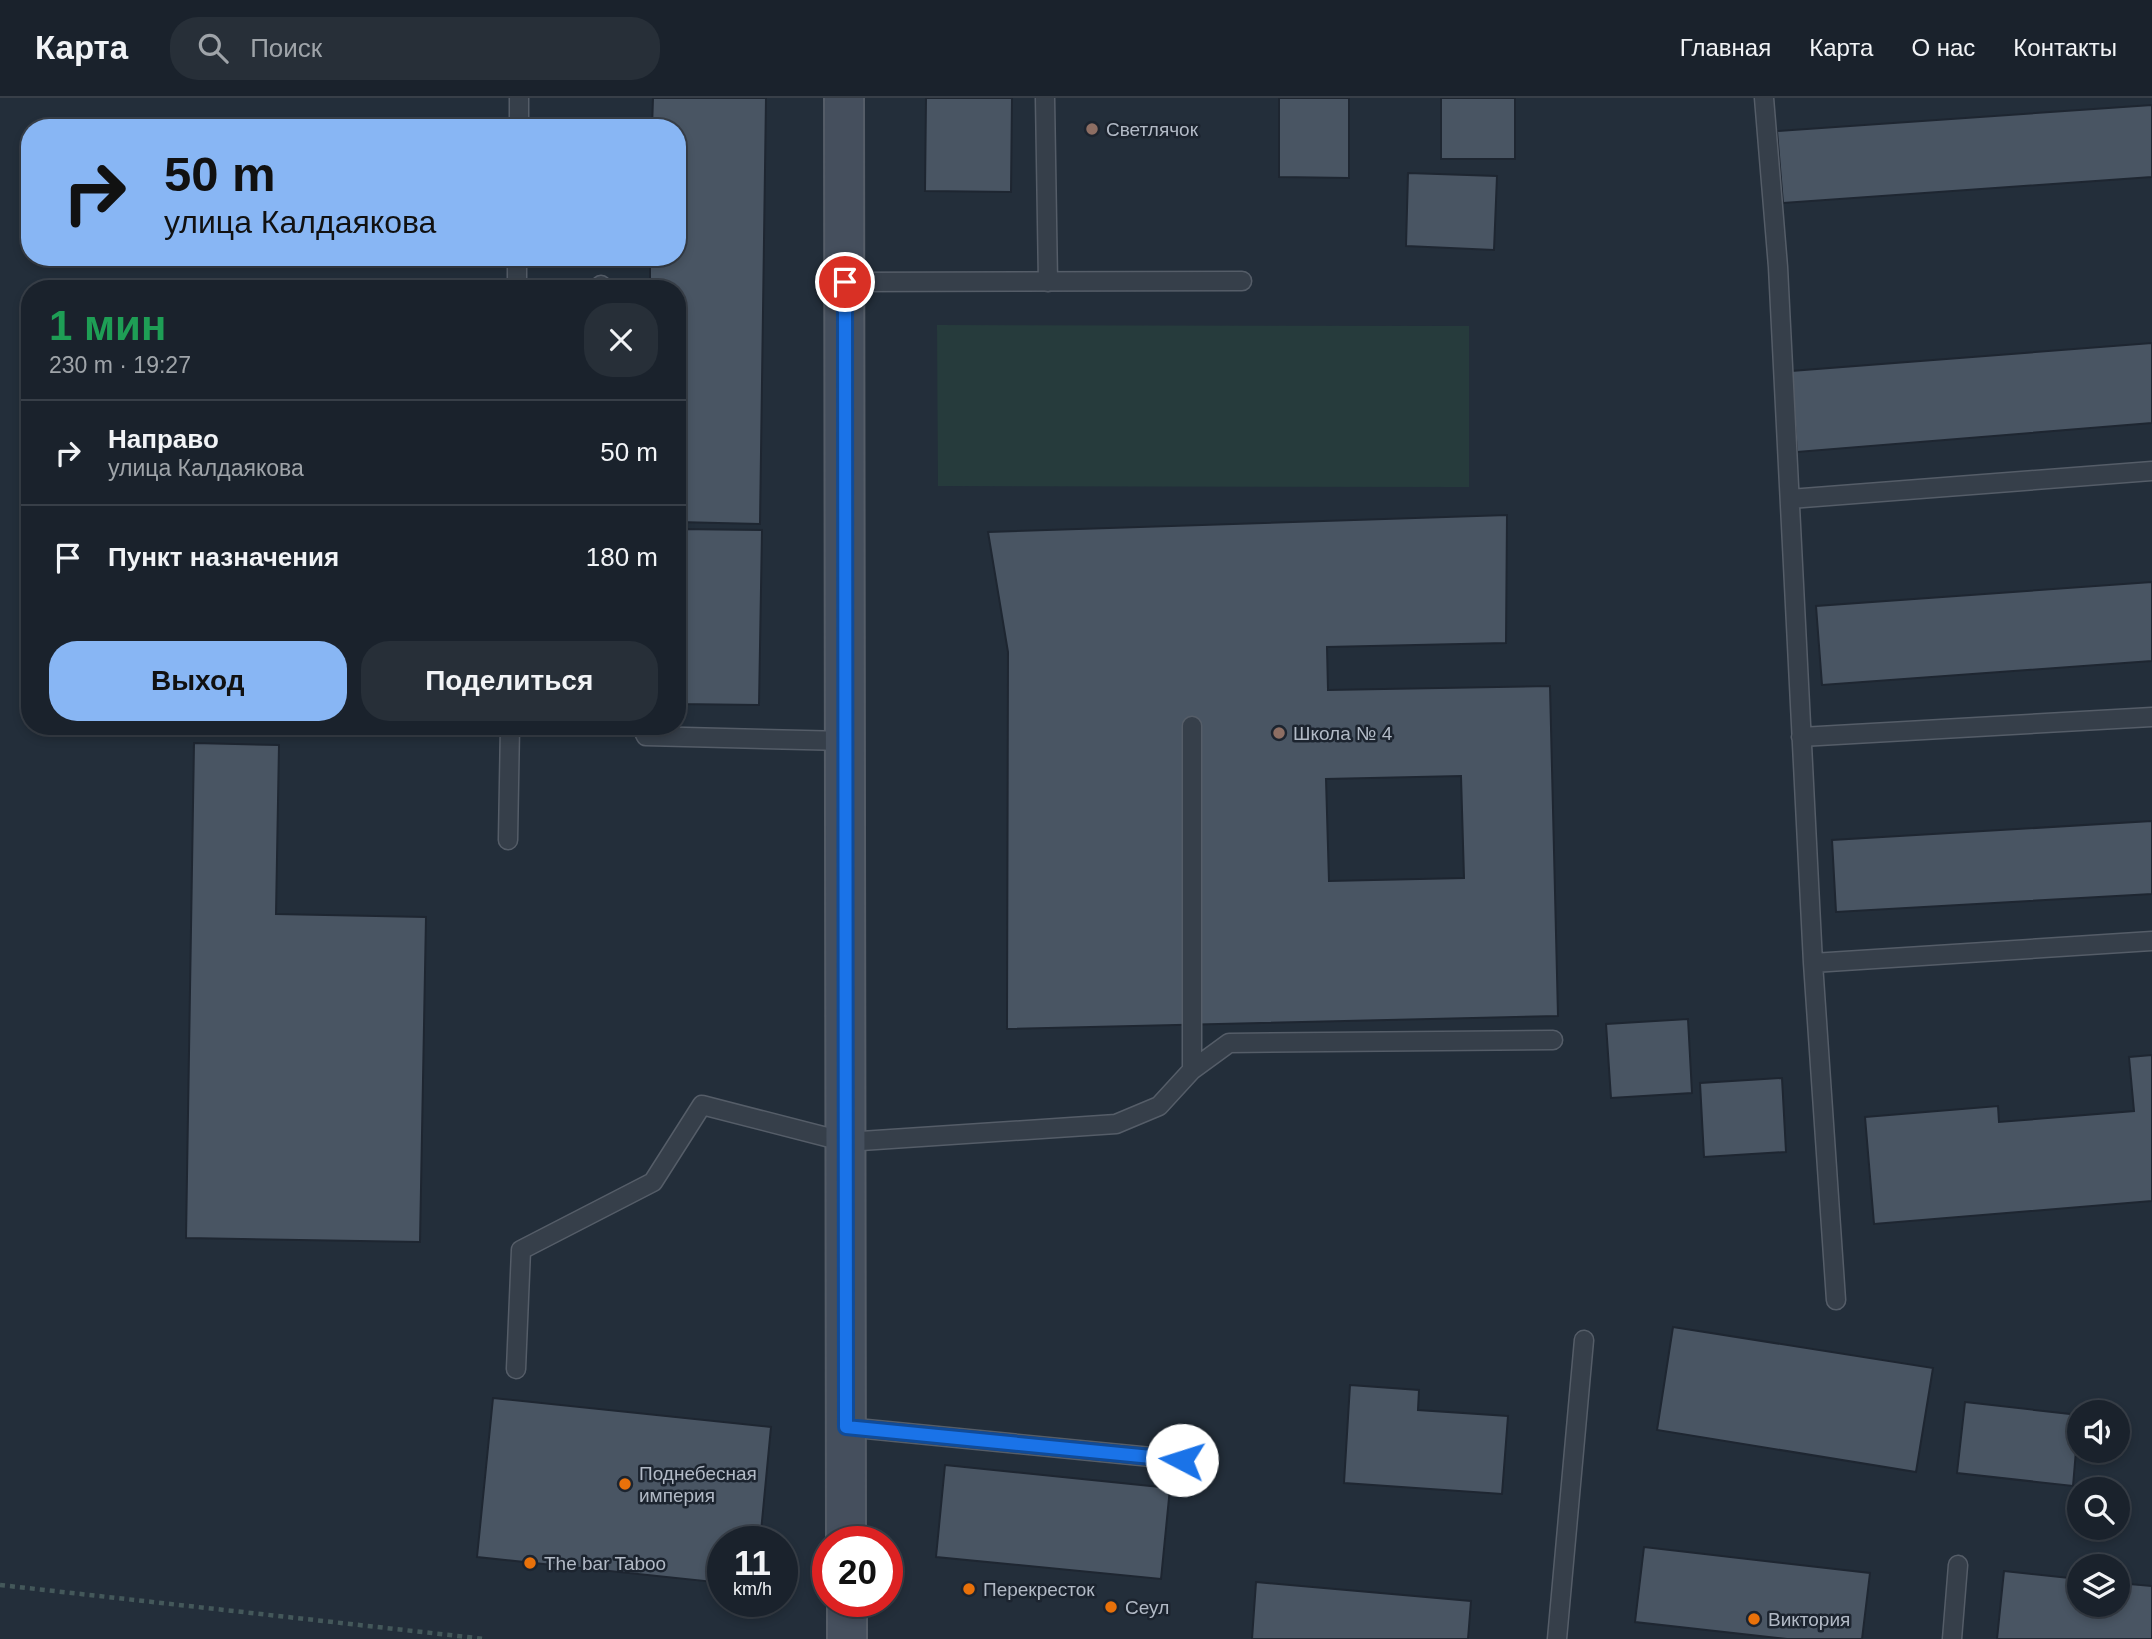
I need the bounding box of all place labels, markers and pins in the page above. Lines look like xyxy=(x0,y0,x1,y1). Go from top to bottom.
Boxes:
place label: Светлячок xyxy=(1106,119,1199,140)
marker: Светлячок xyxy=(1084,121,1100,137)
pin xyxy=(815,252,875,312)
place label: Школа № 4 xyxy=(1293,723,1393,744)
marker: Школа № 4 xyxy=(1271,725,1287,741)
place label: Поднебесная империя xyxy=(639,1463,757,1506)
marker: Поднебесная империя xyxy=(617,1476,633,1492)
place label: The bar Taboo xyxy=(544,1553,666,1574)
marker: The bar Taboo xyxy=(522,1555,538,1571)
place label: Перекресток xyxy=(983,1579,1095,1600)
marker: Перекресток xyxy=(961,1581,977,1597)
place label: Сеул xyxy=(1125,1597,1169,1618)
marker: Сеул xyxy=(1103,1599,1119,1615)
place label: Виктория xyxy=(1768,1609,1850,1630)
marker: Виктория xyxy=(1746,1611,1762,1627)

